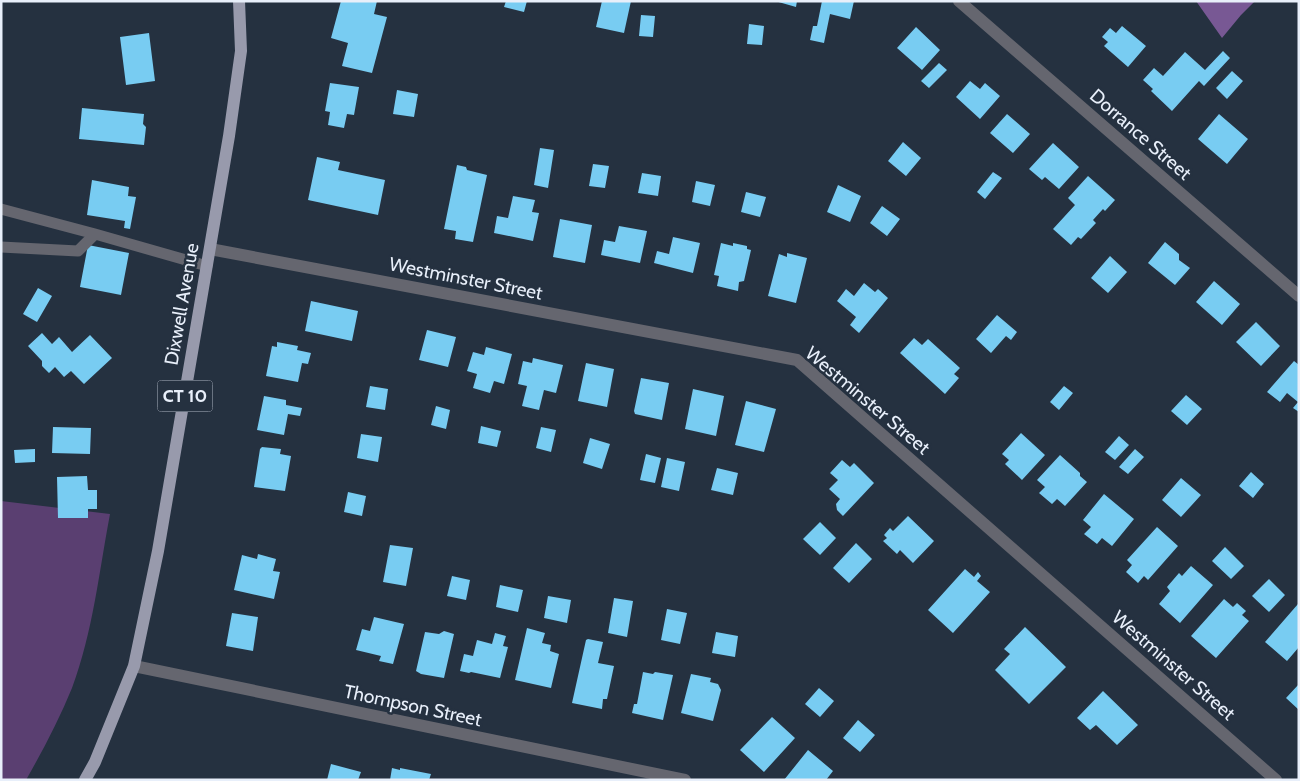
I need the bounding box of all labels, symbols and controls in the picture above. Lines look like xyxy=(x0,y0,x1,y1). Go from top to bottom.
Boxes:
street label: Dorrance Street xyxy=(1085,84,1197,185)
street label: Dixwell Avenue xyxy=(159,241,204,367)
street label: Westminster Street xyxy=(387,252,545,305)
street label: Westminster Street xyxy=(801,342,935,460)
road number: CT 10 xyxy=(158,381,212,412)
street label: Westminster Street xyxy=(1107,606,1240,725)
street label: Thompson Street xyxy=(342,680,484,731)

